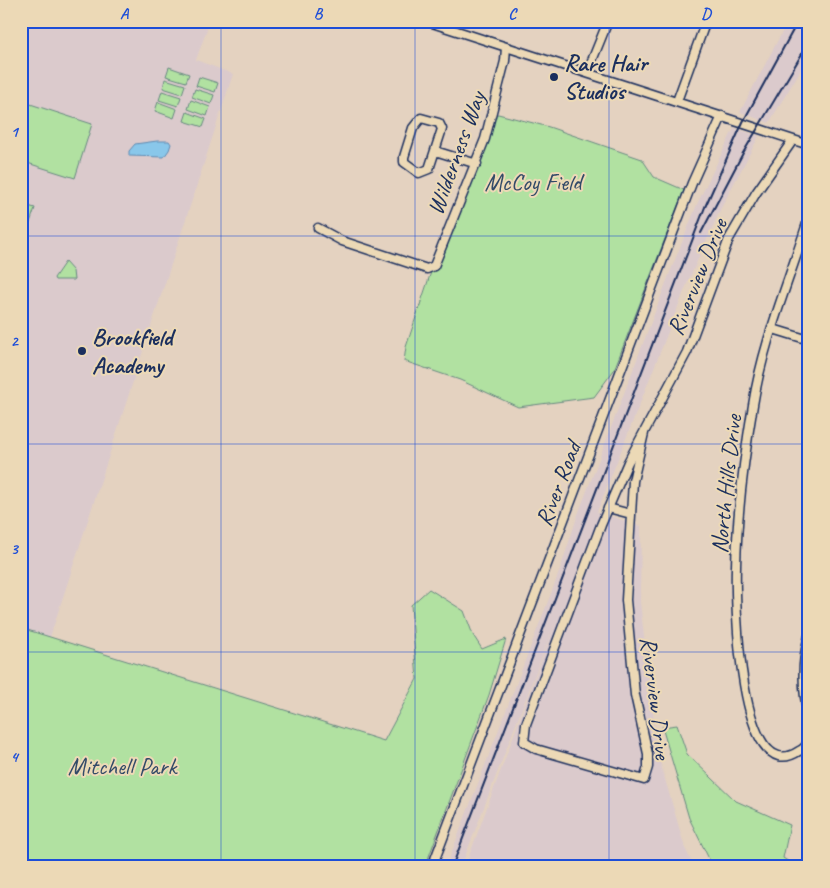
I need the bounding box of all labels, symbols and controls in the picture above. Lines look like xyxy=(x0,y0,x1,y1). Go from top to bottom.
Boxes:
text: A xyxy=(120,4,130,24)
text: B xyxy=(314,4,324,24)
text: C xyxy=(508,4,518,24)
text: D xyxy=(701,4,712,24)
place label: Rare Hair Studios xyxy=(564,48,649,106)
marker: Rare Hair Studios xyxy=(548,71,560,83)
street label: Wilderness Way xyxy=(420,86,493,219)
text: 1 xyxy=(10,122,19,142)
park label: McCoy Field xyxy=(485,167,585,197)
street label: Riverview Drive xyxy=(660,212,735,340)
place label: Brookfield Academy xyxy=(92,322,177,380)
text: 2 xyxy=(10,331,19,351)
marker: Brookfield Academy xyxy=(76,345,88,357)
street label: North Hills Drive xyxy=(704,411,748,555)
street label: River Road xyxy=(528,434,589,531)
text: 3 xyxy=(10,539,19,559)
street label: Riverview Drive xyxy=(634,635,679,763)
text: 4 xyxy=(10,747,19,767)
park label: Mitchell Park xyxy=(68,751,178,781)

